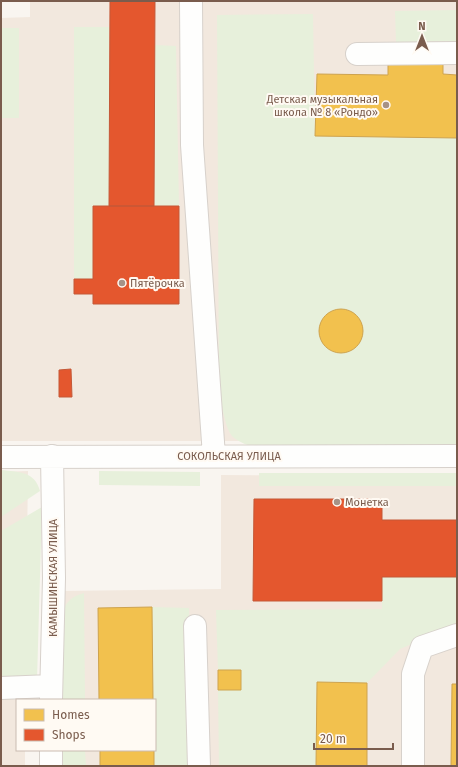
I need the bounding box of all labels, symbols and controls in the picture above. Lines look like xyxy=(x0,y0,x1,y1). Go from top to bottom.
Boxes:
north arrow xyxy=(402,16,442,56)
text: N xyxy=(418,20,426,33)
place label: Детская музыкальная школа № 8 «Рондо» xyxy=(266,93,378,119)
marker: Детская музыкальная школа № 8 «Рондо» xyxy=(381,100,391,110)
place label: Пятёрочка xyxy=(130,277,185,290)
marker: Пятёрочка xyxy=(117,278,127,288)
street label: СОКОЛЬСКАЯ УЛИЦА xyxy=(177,450,281,463)
place label: Монетка xyxy=(345,496,389,509)
marker: Монетка xyxy=(332,497,342,507)
street label: КАМЫШИНСКАЯ УЛИЦА xyxy=(47,518,60,637)
legend xyxy=(16,699,156,751)
text: Homes xyxy=(52,708,90,722)
scale bar xyxy=(314,725,393,751)
text: Shops xyxy=(52,728,86,742)
text: 20 m xyxy=(320,732,346,746)

